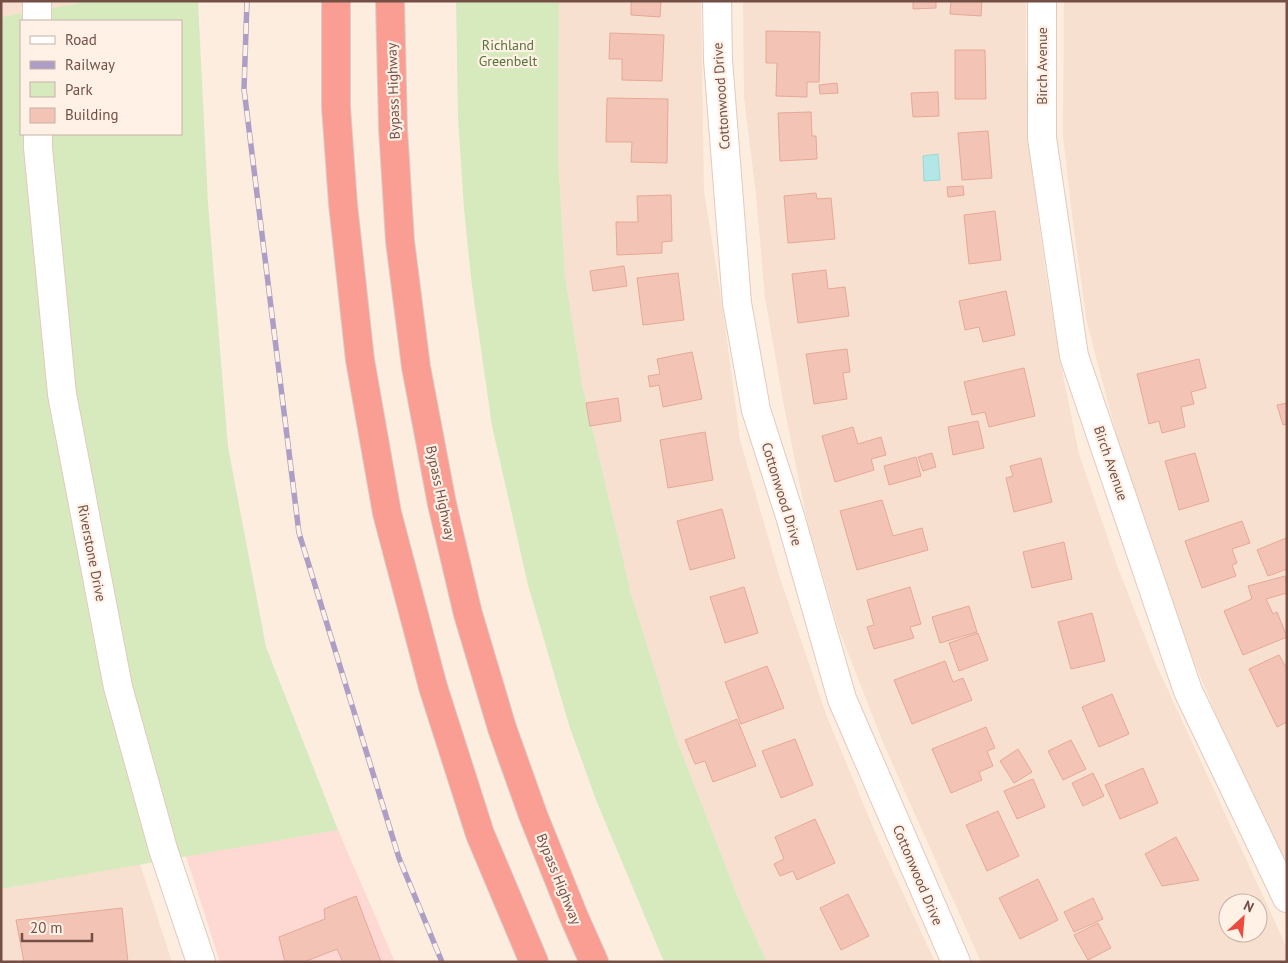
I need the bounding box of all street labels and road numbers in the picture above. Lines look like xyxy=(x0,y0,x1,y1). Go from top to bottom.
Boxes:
street label: Birch Avenue xyxy=(1033,27,1051,105)
street label: Bypass Highway xyxy=(382,42,404,140)
street label: Cottonwood Drive xyxy=(708,42,734,150)
street label: Birch Avenue xyxy=(1090,423,1132,503)
street label: Cottonwood Drive xyxy=(758,440,806,548)
street label: Bypass Highway xyxy=(422,444,460,543)
street label: Riverstone Drive xyxy=(74,503,110,603)
street label: Cottonwood Drive xyxy=(889,822,947,928)
street label: Bypass Highway xyxy=(533,831,586,928)

